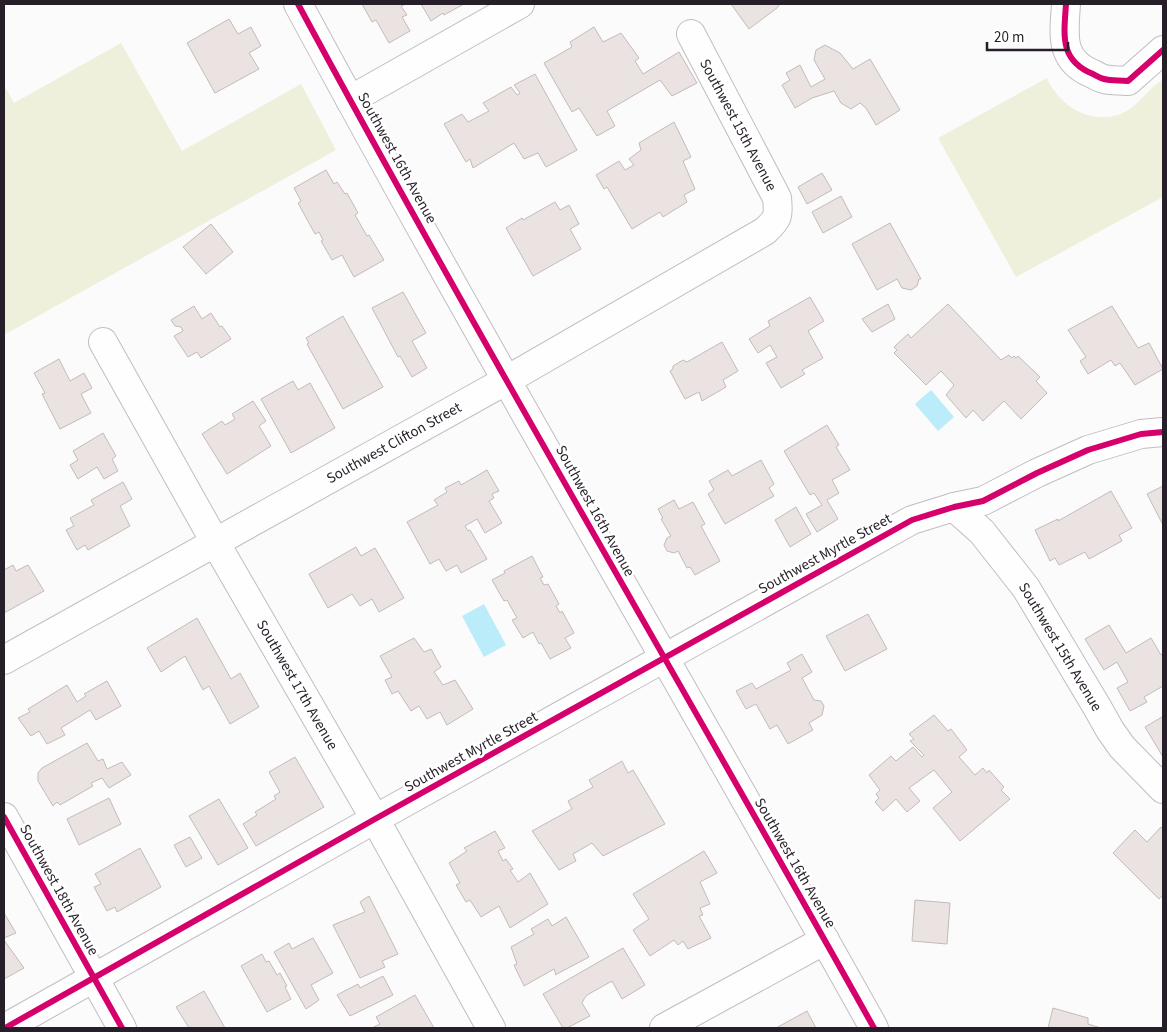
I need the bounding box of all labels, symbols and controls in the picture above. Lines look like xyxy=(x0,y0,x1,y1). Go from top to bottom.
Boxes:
scale bar xyxy=(987,20,1068,52)
text: 20 m xyxy=(994,27,1024,48)
street label: Southwest 15th Avenue xyxy=(694,55,782,195)
street label: Southwest 16th Avenue xyxy=(352,89,442,227)
street label: Southwest Clifton Street xyxy=(323,397,465,489)
street label: Southwest 16th Avenue xyxy=(550,442,640,580)
street label: Southwest Myrtle Street xyxy=(754,509,896,599)
street label: Southwest 15th Avenue xyxy=(1013,579,1107,715)
street label: Southwest 17th Avenue xyxy=(251,616,343,754)
street label: Southwest Myrtle Street xyxy=(400,707,542,797)
street label: Southwest 16th Avenue xyxy=(749,794,841,932)
street label: Southwest 18th Avenue xyxy=(14,821,104,959)

